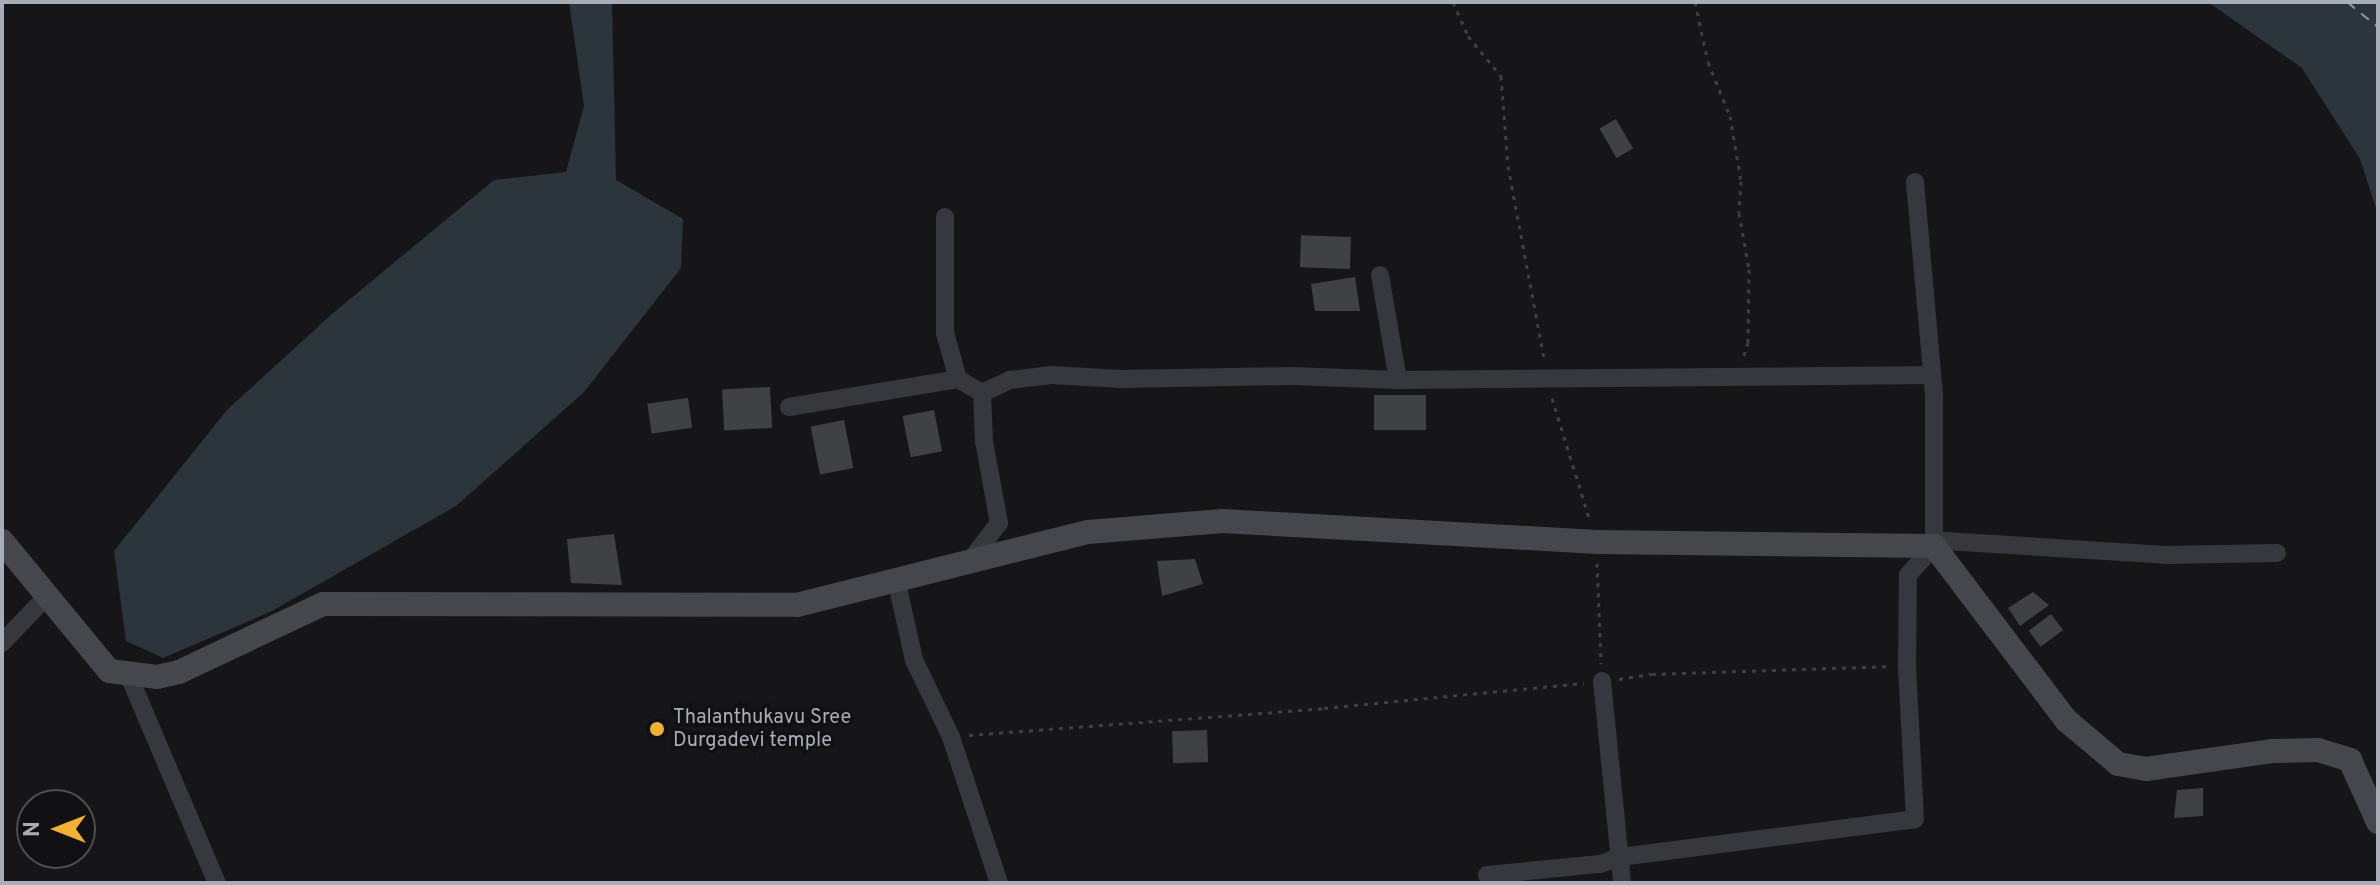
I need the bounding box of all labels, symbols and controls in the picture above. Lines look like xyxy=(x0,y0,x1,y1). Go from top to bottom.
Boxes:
place label: Thalanthukavu Sree Durgadevi temple xyxy=(673,706,851,753)
marker: Thalanthukavu Sree Durgadevi temple xyxy=(648,720,666,738)
north arrow xyxy=(16,789,96,869)
text: N xyxy=(20,821,47,837)

